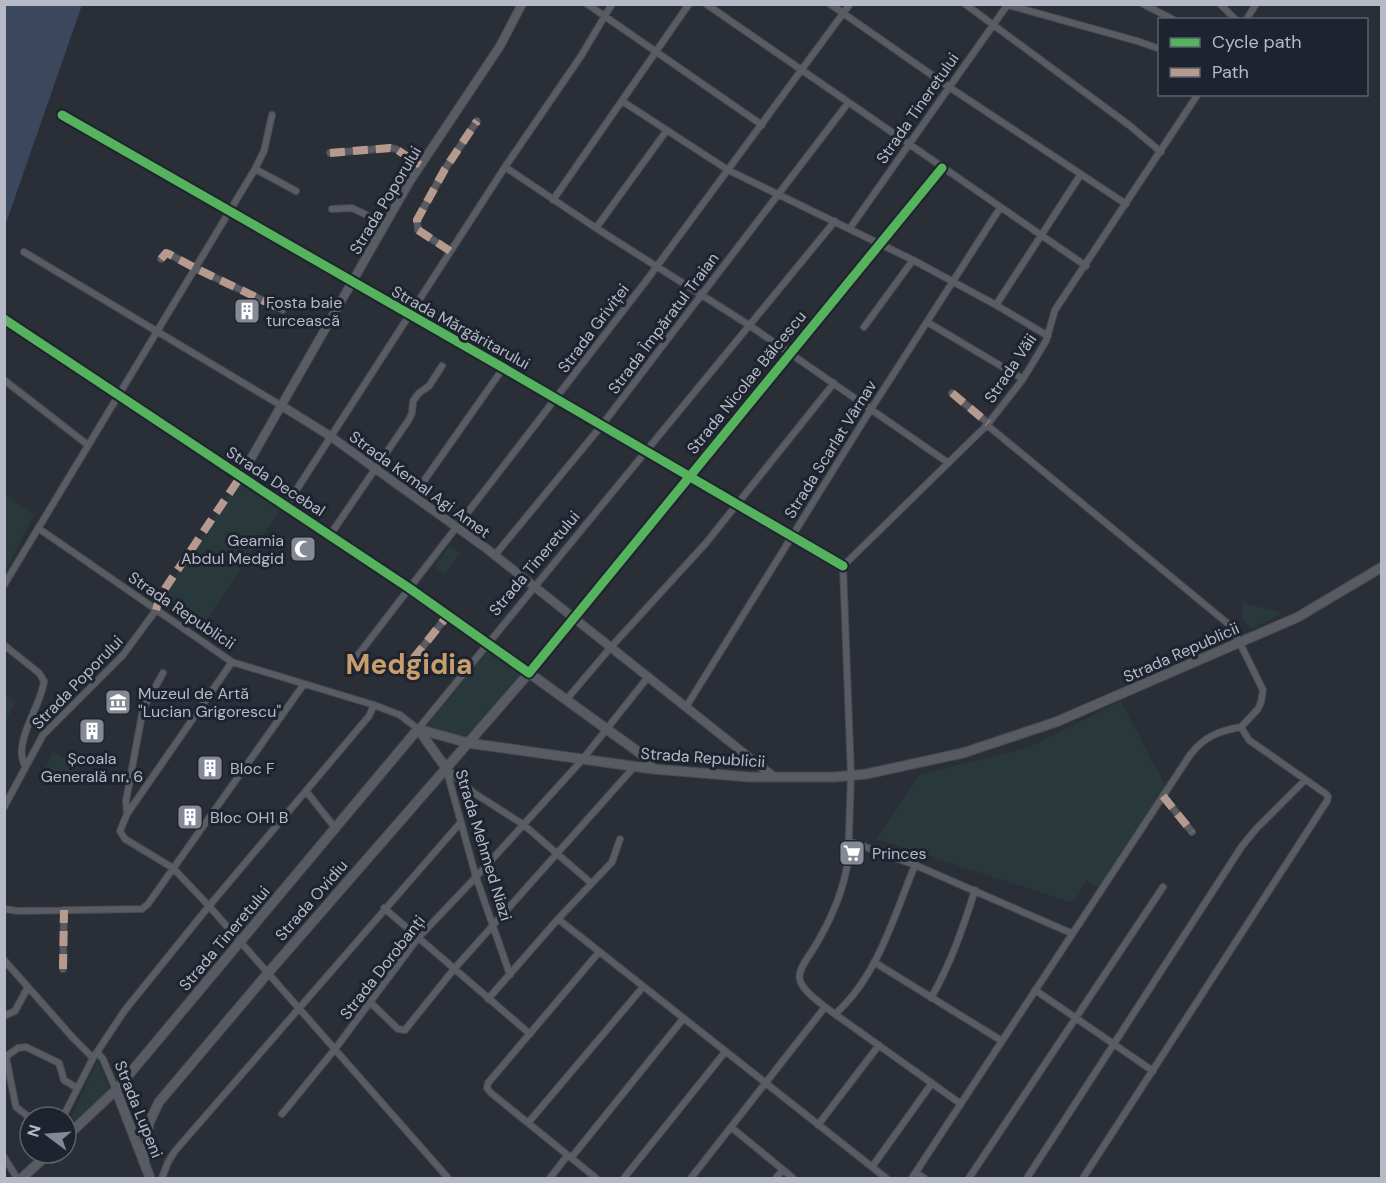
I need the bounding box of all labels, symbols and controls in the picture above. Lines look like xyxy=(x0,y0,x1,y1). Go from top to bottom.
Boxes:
legend xyxy=(1158,18,1368,96)
text: Cycle path xyxy=(1212,30,1302,54)
street label: Strada Tineretului xyxy=(871,49,963,168)
text: Path xyxy=(1212,60,1249,84)
street label: Strada Poporului xyxy=(345,142,426,258)
street label: Strada Împăratul Traian xyxy=(603,248,724,398)
street label: Strada Griviței xyxy=(553,280,634,377)
street label: Strada Mărgăritarului xyxy=(388,281,534,374)
place label: Fosta baie turcească xyxy=(266,292,342,331)
building icon: Fosta baie turcească xyxy=(232,296,262,326)
street label: Strada Nicolae Bălcescu xyxy=(682,306,811,458)
street label: Strada Văii xyxy=(980,330,1041,407)
street label: Strada Scarlat Vârnav xyxy=(779,376,882,522)
street label: Strada Kemal Agi Amet xyxy=(345,426,494,543)
street label: Strada Decebal xyxy=(222,442,329,521)
street label: Strada Tineretului xyxy=(484,507,584,620)
place label: Geamia Abdul Medgid xyxy=(181,530,284,569)
mosque icon: Geamia Abdul Medgid xyxy=(288,534,318,564)
street label: Strada Republicii xyxy=(124,567,239,654)
street label: Strada Republicii xyxy=(1120,617,1242,687)
street label: Strada Poporului xyxy=(27,631,128,734)
district label: Medgidia xyxy=(346,646,472,683)
place label: Muzeul de Artă "Lucian Grigorescu" xyxy=(138,683,281,722)
museum icon: Muzeul de Artă "Lucian Grigorescu" xyxy=(103,687,133,717)
building icon: Școala Generală nr. 6 xyxy=(77,716,107,746)
street label: Strada Republicii xyxy=(640,743,766,772)
place label: Școala Generală nr. 6 xyxy=(41,748,143,787)
building icon: Bloc F xyxy=(195,753,225,783)
place label: Bloc F xyxy=(230,758,275,779)
street label: Strada Mehmed Niazi xyxy=(450,767,517,923)
building icon: Bloc OH1 B xyxy=(175,802,205,832)
place label: Bloc OH1 B xyxy=(210,807,288,828)
supermarket icon: Princes xyxy=(837,838,867,868)
place label: Princes xyxy=(872,843,927,864)
street label: Strada Ovidiu xyxy=(270,855,352,945)
street label: Strada Tineretului xyxy=(174,882,274,995)
street label: Strada Dorobanți xyxy=(335,911,430,1024)
street label: Strada Lupeni xyxy=(110,1058,168,1161)
north arrow xyxy=(18,1105,78,1165)
text: N xyxy=(22,1122,46,1140)

